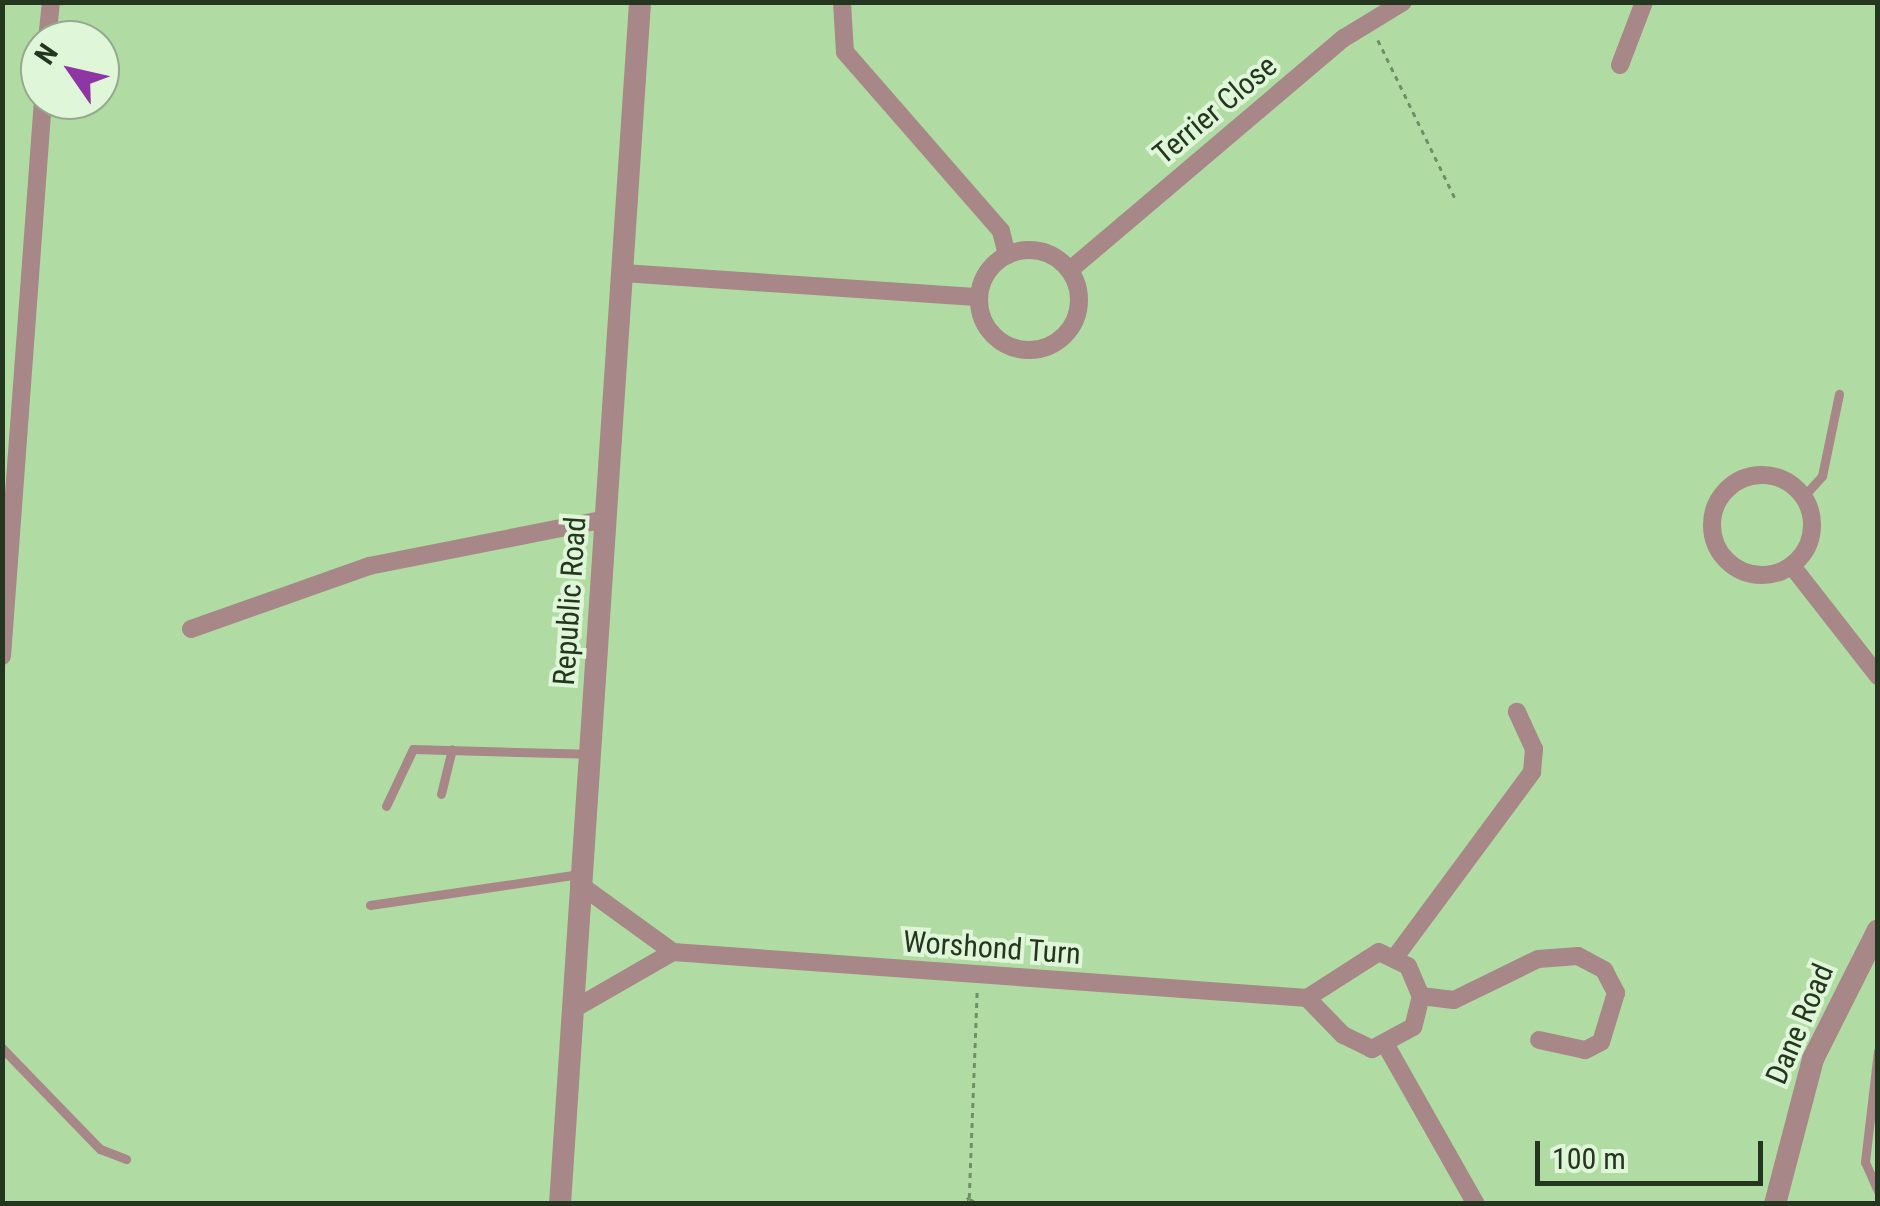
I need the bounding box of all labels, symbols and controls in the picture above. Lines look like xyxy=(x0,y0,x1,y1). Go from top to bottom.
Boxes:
north arrow xyxy=(20,20,120,120)
text: N xyxy=(28,38,65,70)
street label: Terrier Close xyxy=(1146,48,1284,172)
street label: Republic Road xyxy=(546,516,594,686)
street label: Worshond Turn xyxy=(902,924,1082,972)
street label: Dane Road xyxy=(1759,958,1841,1090)
scale bar xyxy=(1540,1121,1768,1183)
text: 100 m xyxy=(1552,1141,1626,1176)

